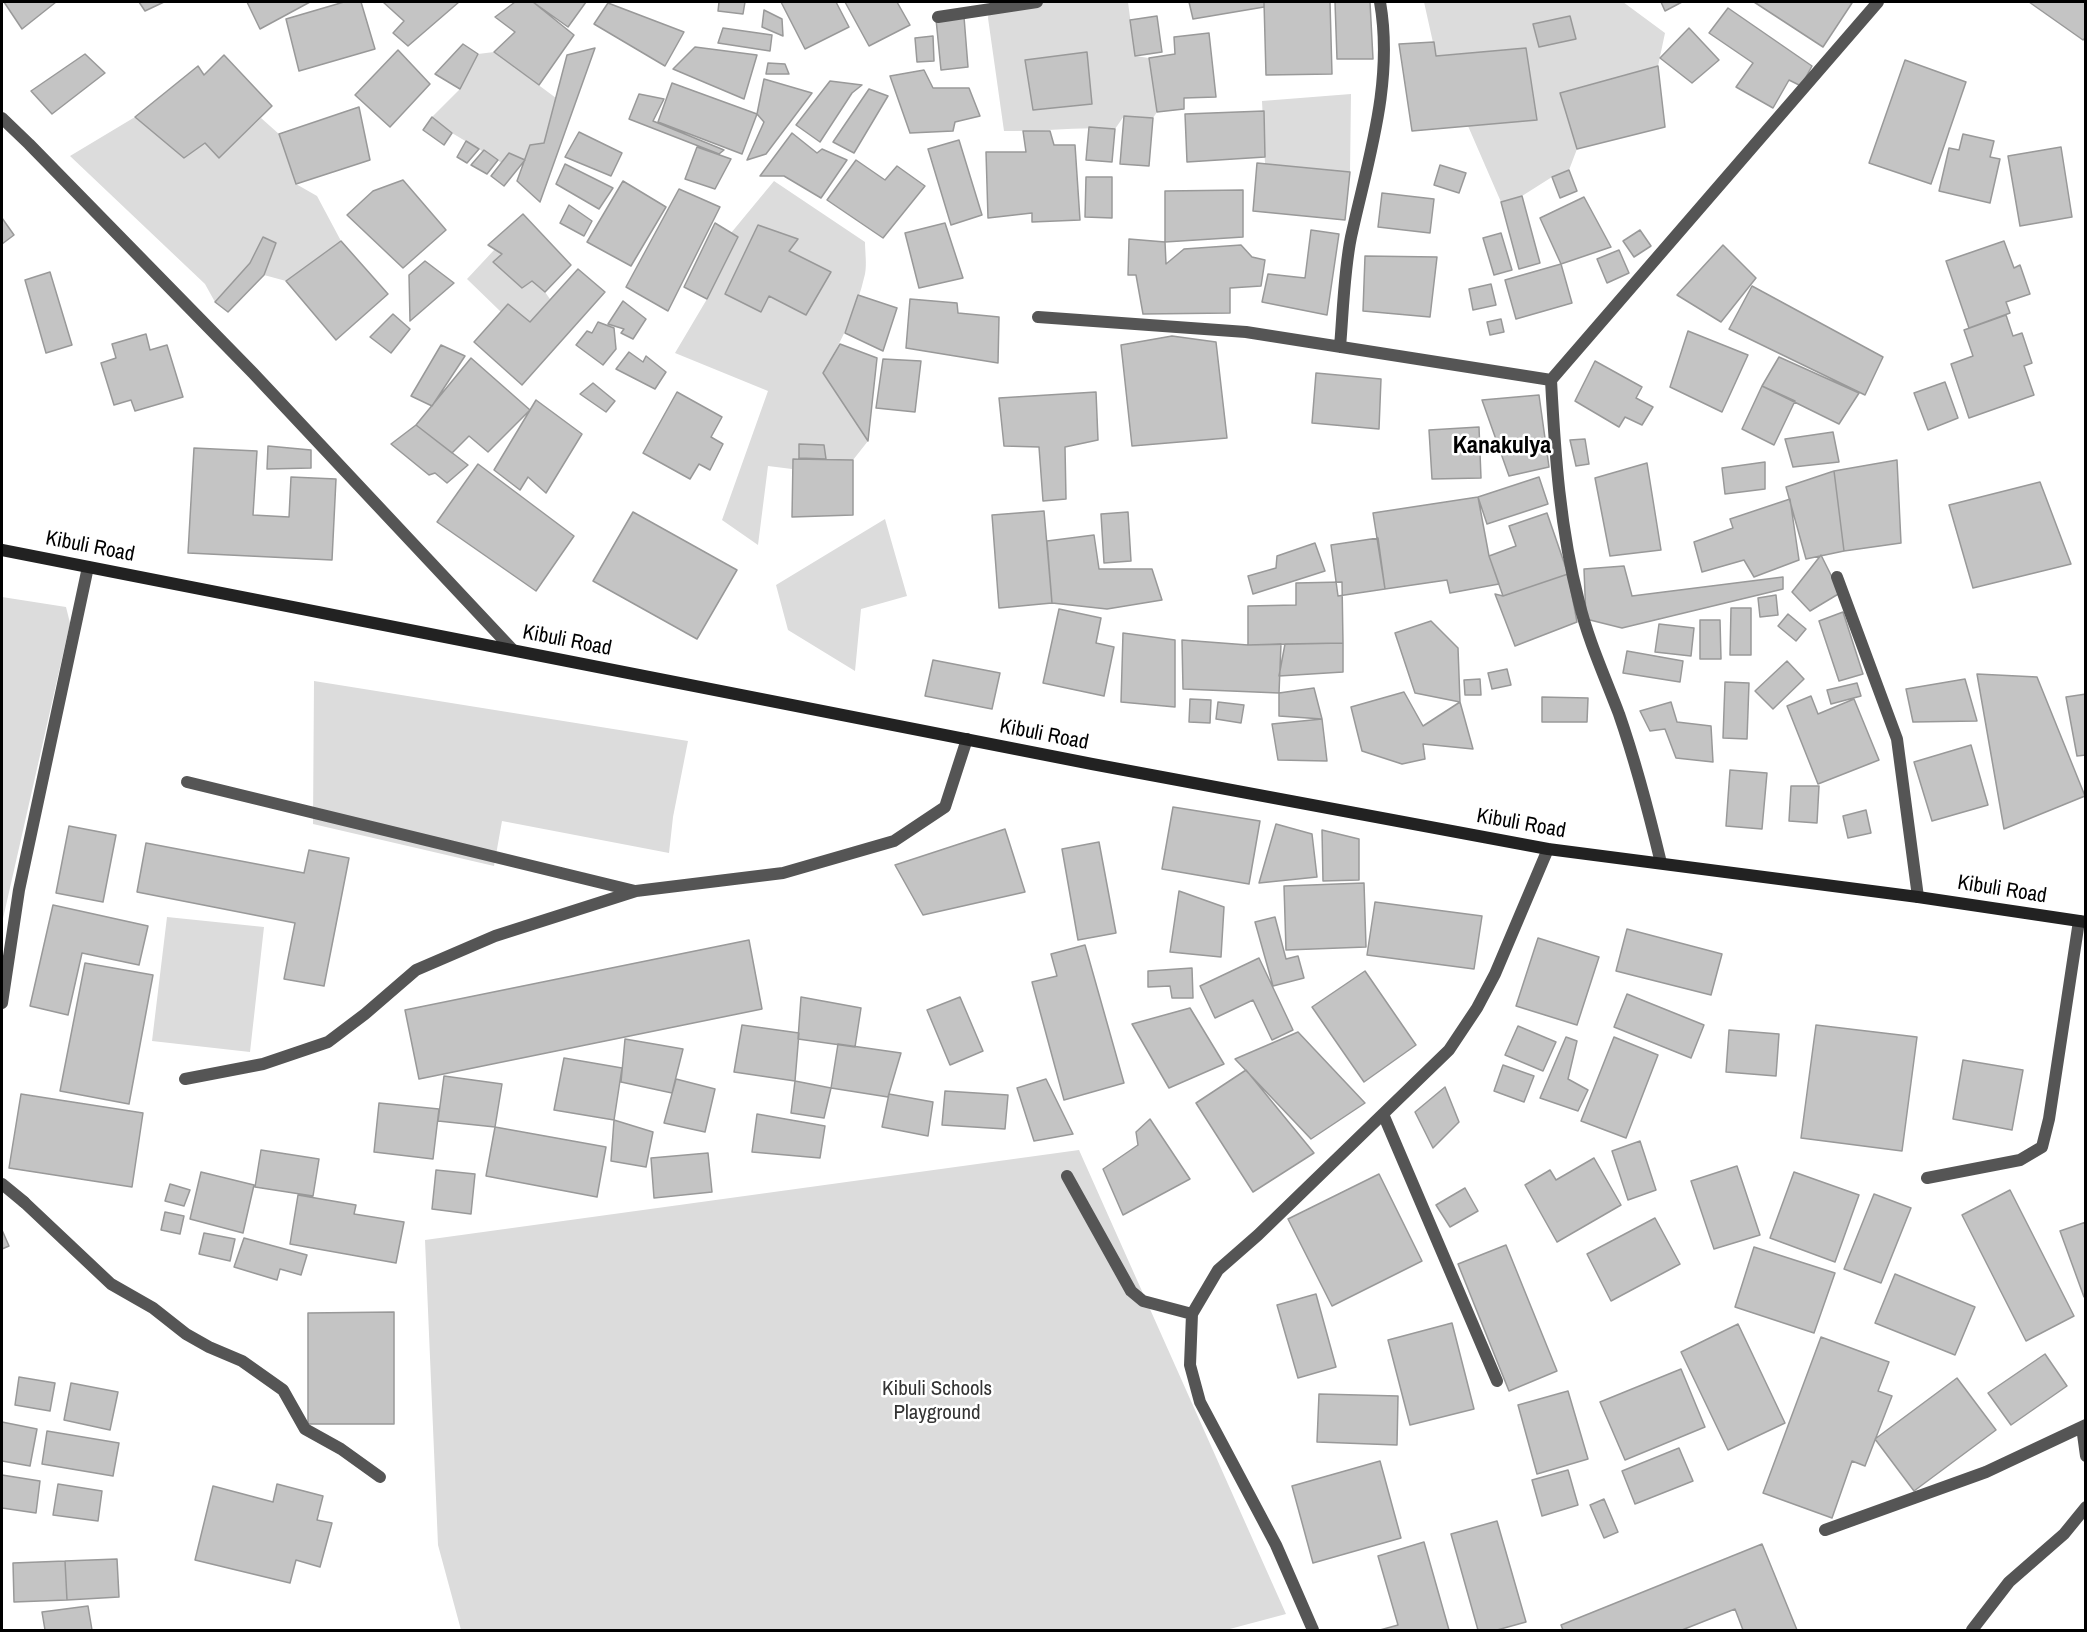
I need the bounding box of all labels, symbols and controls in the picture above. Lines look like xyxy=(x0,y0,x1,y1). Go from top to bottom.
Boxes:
district label: Kanakulya xyxy=(1453,433,1551,461)
street label: Kibuli Road xyxy=(43,526,137,568)
street label: Kibuli Road xyxy=(520,620,614,662)
street label: Kibuli Road xyxy=(997,714,1091,756)
street label: Kibuli Road xyxy=(1475,804,1567,844)
street label: Kibuli Road xyxy=(1956,871,2048,909)
park label: Kibuli Schools Playground xyxy=(882,1376,992,1426)

